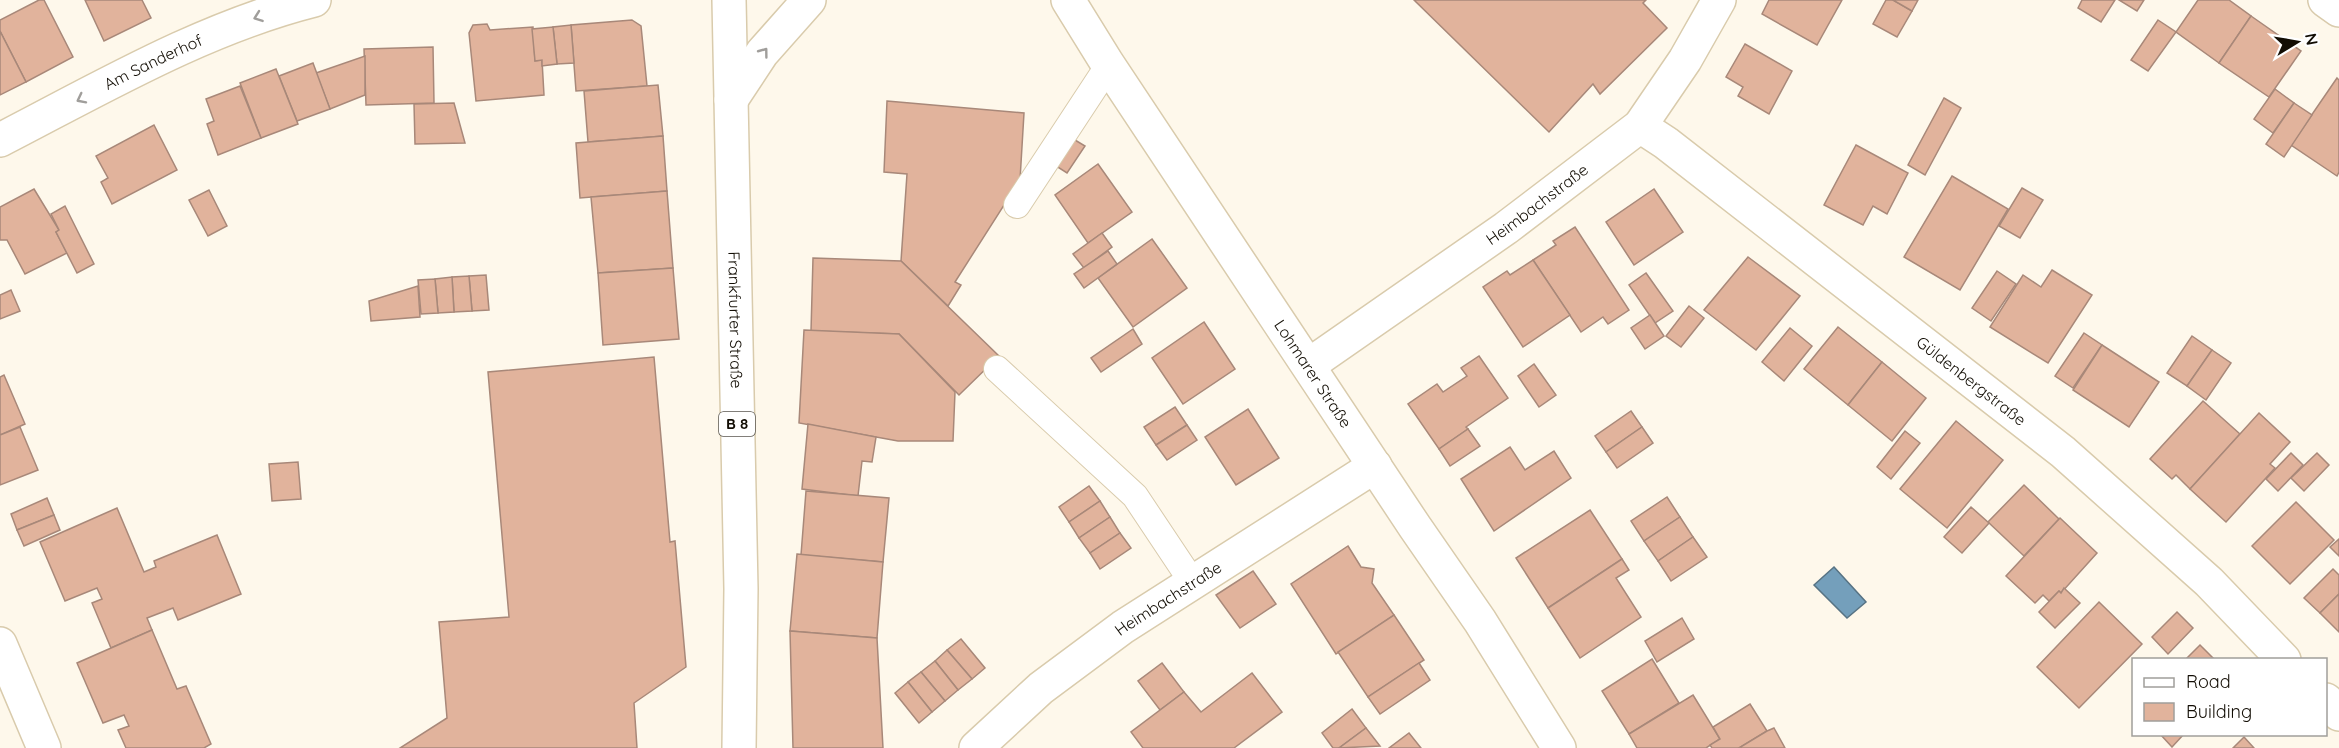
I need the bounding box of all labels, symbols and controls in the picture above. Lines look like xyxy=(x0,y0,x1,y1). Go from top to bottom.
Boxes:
one-way arrow xyxy=(253,10,264,22)
north arrow xyxy=(2267,12,2327,72)
street label: Am Sanderhof xyxy=(101,30,206,94)
text: N xyxy=(2301,31,2323,47)
one-way arrow xyxy=(756,47,767,58)
one-way arrow xyxy=(76,91,87,103)
street label: Heimbachstraße xyxy=(1482,159,1592,249)
street label: Frankfurter Straße xyxy=(724,251,747,389)
street label: Lohmarer Straße xyxy=(1270,316,1356,432)
street label: Güldenbergstraße xyxy=(1912,332,2030,430)
road number: B 8 xyxy=(719,412,755,436)
street label: Heimbachstraße xyxy=(1111,557,1225,640)
legend xyxy=(2132,658,2327,736)
text: Road xyxy=(2186,670,2231,693)
text: Building xyxy=(2186,700,2252,723)

